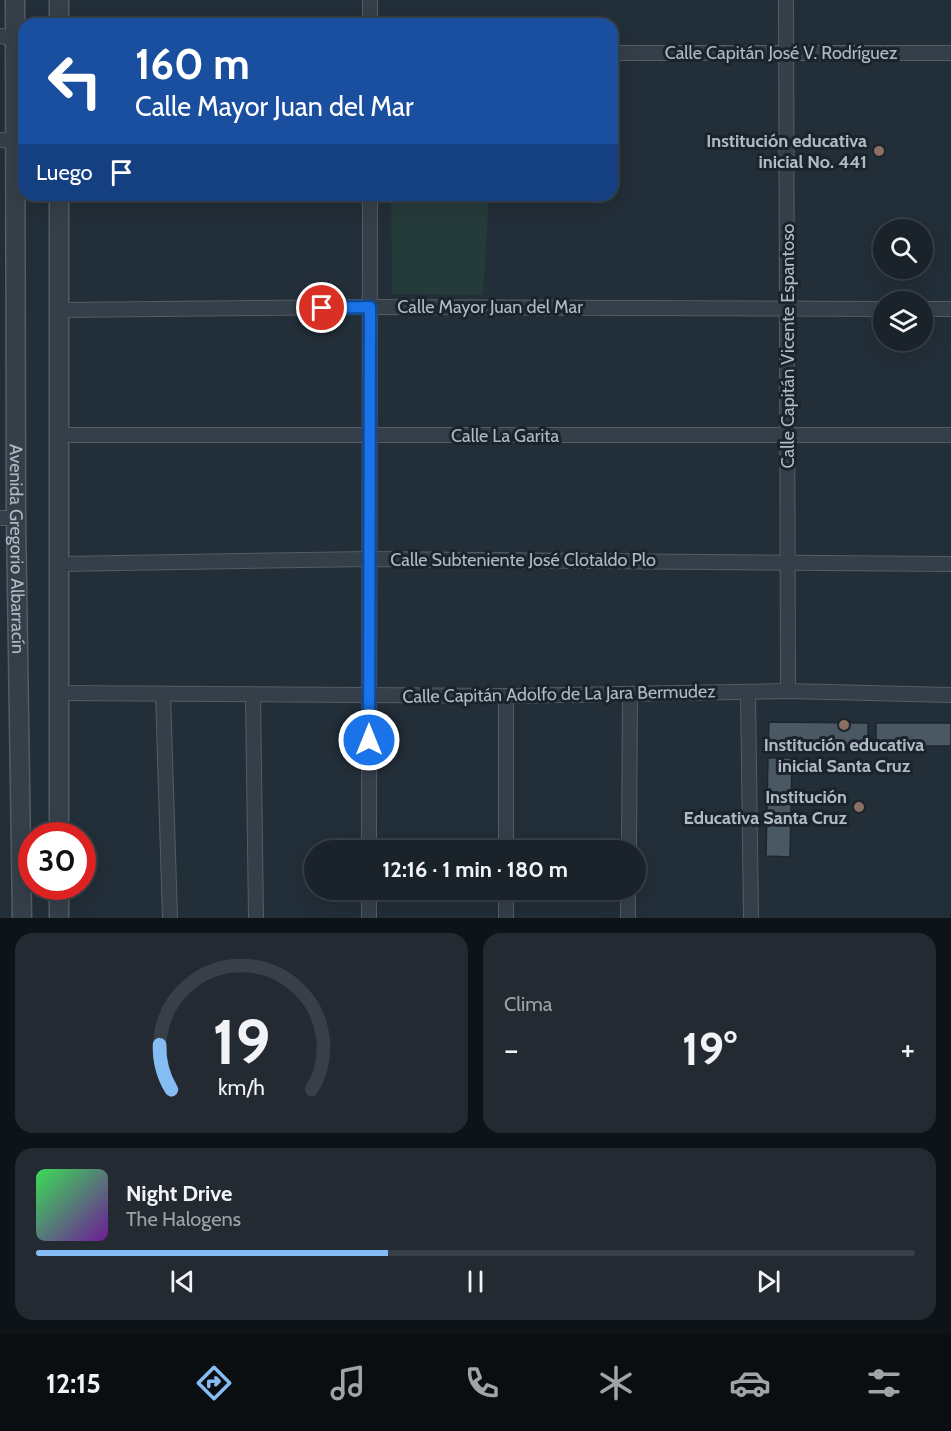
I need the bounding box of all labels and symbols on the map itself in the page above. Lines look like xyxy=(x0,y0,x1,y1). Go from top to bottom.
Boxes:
street label: Calle Capitán José V. Rodríguez xyxy=(665,42,898,64)
place label: Institución educativa inicial No. 441 xyxy=(706,130,867,173)
marker: Institución educativa inicial No. 441 xyxy=(872,144,886,158)
street label: Calle Capitán Vicente Espantoso xyxy=(777,223,799,468)
pin xyxy=(296,282,347,333)
street label: Calle Mayor Juan del Mar xyxy=(397,296,583,318)
street label: Calle La Garita xyxy=(451,425,559,447)
street label: Avenida Gregorio Albarracín xyxy=(5,444,29,654)
street label: Calle Subteniente José Clotaldo Plo xyxy=(390,549,656,571)
street label: Calle Capitán Adolfo de La Jara Bermudez xyxy=(402,680,716,708)
position arrow xyxy=(337,708,401,772)
marker: Institución educativa inicial Santa Cruz xyxy=(837,718,851,732)
place label: Institución educativa inicial Santa Cruz xyxy=(764,734,924,777)
place label: Institución Educativa Santa Cruz xyxy=(684,786,848,829)
marker: Institución Educativa Santa Cruz xyxy=(852,800,866,814)
speed limit sign: 30 xyxy=(18,822,96,900)

